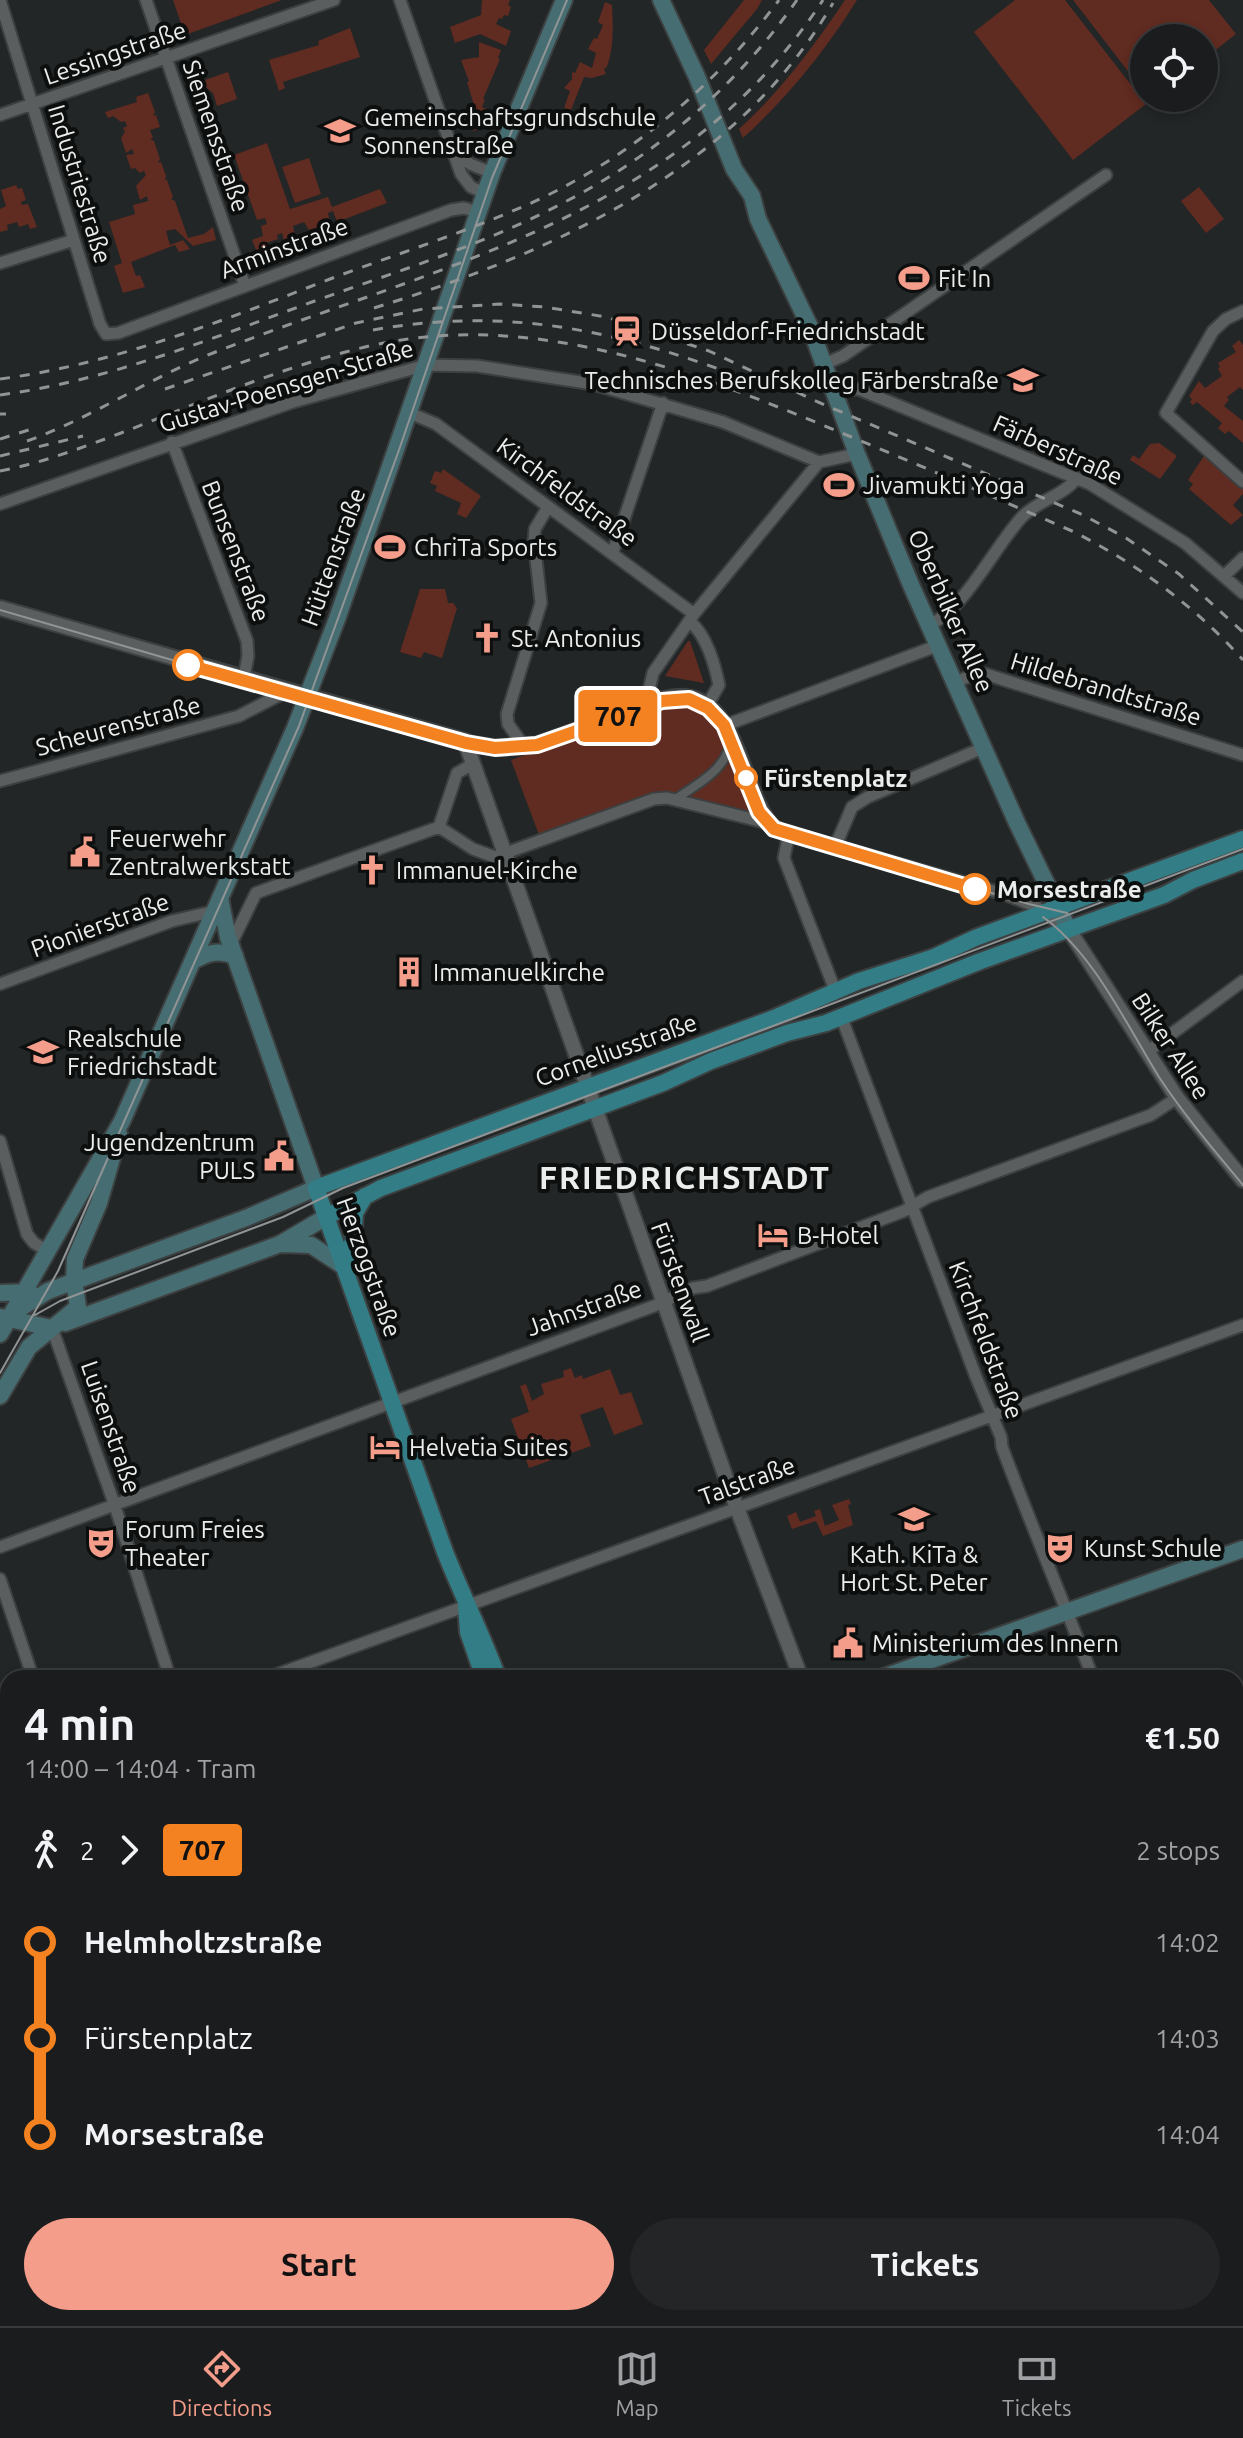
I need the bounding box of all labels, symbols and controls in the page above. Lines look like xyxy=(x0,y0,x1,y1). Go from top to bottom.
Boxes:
street label: Lessingstraße xyxy=(40,16,190,90)
map controls xyxy=(1130,24,1218,112)
button: locate xyxy=(1130,24,1218,112)
street label: Siemensstraße xyxy=(177,57,255,215)
street label: Industriestraße xyxy=(43,101,117,267)
place label: Gemeinschaftsgrundschule Sonnenstraße xyxy=(364,104,656,159)
school or university icon: Gemeinschaftsgrundschule Sonnenstraße xyxy=(323,114,357,148)
street label: Arminstraße xyxy=(216,212,352,284)
sports icon: Fit In xyxy=(897,261,931,295)
place label: Fit In xyxy=(938,265,991,292)
station icon: Düsseldorf-Friedrichstadt xyxy=(610,314,644,348)
place label: Düsseldorf-Friedrichstadt xyxy=(651,318,925,345)
street label: Gustav-Poensgen-Straße xyxy=(155,334,417,438)
school or university icon: Technisches Berufskolleg Färberstraße xyxy=(1006,363,1040,397)
place label: Technisches Berufskolleg Färberstraße xyxy=(585,367,999,394)
street label: Färberstraße xyxy=(989,409,1127,491)
street label: Kirchfeldstraße xyxy=(492,432,642,552)
sports icon: Jivamukti Yoga xyxy=(822,468,856,502)
place label: Jivamukti Yoga xyxy=(863,472,1025,499)
street label: Bunsenstraße xyxy=(197,477,275,625)
street label: Hüttenstraße xyxy=(295,484,371,630)
street label: Oberbilker Allee xyxy=(903,525,999,697)
sports icon: ChriTa Sports xyxy=(373,530,407,564)
place label: ChriTa Sports xyxy=(414,534,557,561)
church icon: St. Antonius xyxy=(470,621,504,655)
place label: St. Antonius xyxy=(511,625,641,652)
street label: Hildebrandtstraße xyxy=(1007,647,1205,731)
unlabelled marker xyxy=(173,650,203,680)
line badge: 707 xyxy=(572,690,664,742)
street label: Scheurenstraße xyxy=(33,691,203,761)
text: 707 xyxy=(594,700,642,731)
place label: Fürstenplatz xyxy=(764,765,907,792)
marker: Fürstenplatz xyxy=(735,767,757,789)
place label: Feuerwehr Zentralwerkstatt xyxy=(109,825,291,880)
public building icon: Feuerwehr Zentralwerkstatt xyxy=(68,835,102,869)
church icon: Immanuel-Kirche xyxy=(355,853,389,887)
place label: Immanuel-Kirche xyxy=(396,857,578,884)
marker: Morsestraße xyxy=(960,874,990,904)
place label: Morsestraße xyxy=(997,876,1142,903)
street label: Pionierstraße xyxy=(27,888,173,962)
building icon: Immanuelkirche xyxy=(392,955,426,989)
place label: Immanuelkirche xyxy=(433,959,605,986)
street label: Bilker Allee xyxy=(1127,988,1215,1104)
street label: Corneliusstraße xyxy=(532,1008,700,1092)
place label: Realschule Friedrichstadt xyxy=(67,1025,217,1080)
school or university icon: Realschule Friedrichstadt xyxy=(26,1035,60,1069)
place label: Jugendzentrum PULS xyxy=(84,1129,255,1184)
public building icon: Jugendzentrum PULS xyxy=(262,1139,296,1173)
district label: FRIEDRICHSTADT xyxy=(539,1159,831,1195)
street label: Herzogstraße xyxy=(331,1193,407,1341)
hotel icon: B-Hotel xyxy=(756,1218,790,1252)
street label: Fürstenwall xyxy=(646,1219,714,1345)
place label: B-Hotel xyxy=(797,1222,879,1249)
street label: Kirchfeldstraße xyxy=(944,1257,1028,1423)
street label: Jahnstraße xyxy=(523,1275,645,1341)
street label: Luisenstraße xyxy=(76,1357,146,1497)
hotel icon: Helvetia Suites xyxy=(368,1430,402,1464)
place label: Helvetia Suites xyxy=(409,1434,568,1461)
street label: Talstraße xyxy=(695,1451,799,1511)
school or university icon: Kath. KiTa & Hort St. Peter xyxy=(897,1502,931,1536)
place label: Forum Freies Theater xyxy=(125,1516,265,1571)
theatre icon: Forum Freies Theater xyxy=(84,1526,118,1560)
theatre icon: Kunst Schule xyxy=(1043,1531,1077,1565)
place label: Kunst Schule xyxy=(1084,1535,1222,1562)
place label: Kath. KiTa & Hort St. Peter xyxy=(840,1541,988,1596)
public building icon: Ministerium des Innern xyxy=(831,1626,865,1660)
place label: Ministerium des Innern xyxy=(872,1630,1119,1657)
text: 4 min xyxy=(24,1699,135,1748)
text: €1.50 xyxy=(1145,1721,1220,1755)
text: 14:00 – 14:04 · Tram xyxy=(24,1754,256,1783)
icon: walk xyxy=(24,1828,68,1872)
icon: forward xyxy=(107,1828,151,1872)
text: 707 xyxy=(179,1834,226,1865)
text: 2 xyxy=(80,1836,95,1865)
text: 2 stops xyxy=(1136,1836,1220,1865)
text: Helmholtzstraße xyxy=(84,1925,322,1959)
text: 14:02 xyxy=(1155,1928,1220,1957)
text: Fürstenplatz xyxy=(84,2021,253,2055)
text: 14:03 xyxy=(1155,2024,1220,2053)
text: Morsestraße xyxy=(84,2117,265,2151)
text: 14:04 xyxy=(1155,2120,1220,2149)
button: Start xyxy=(24,2218,614,2310)
button: Tickets xyxy=(630,2218,1220,2310)
tab: Directions xyxy=(172,2347,272,2420)
tab: Map xyxy=(615,2347,659,2420)
tab: Tickets xyxy=(1002,2347,1071,2420)

